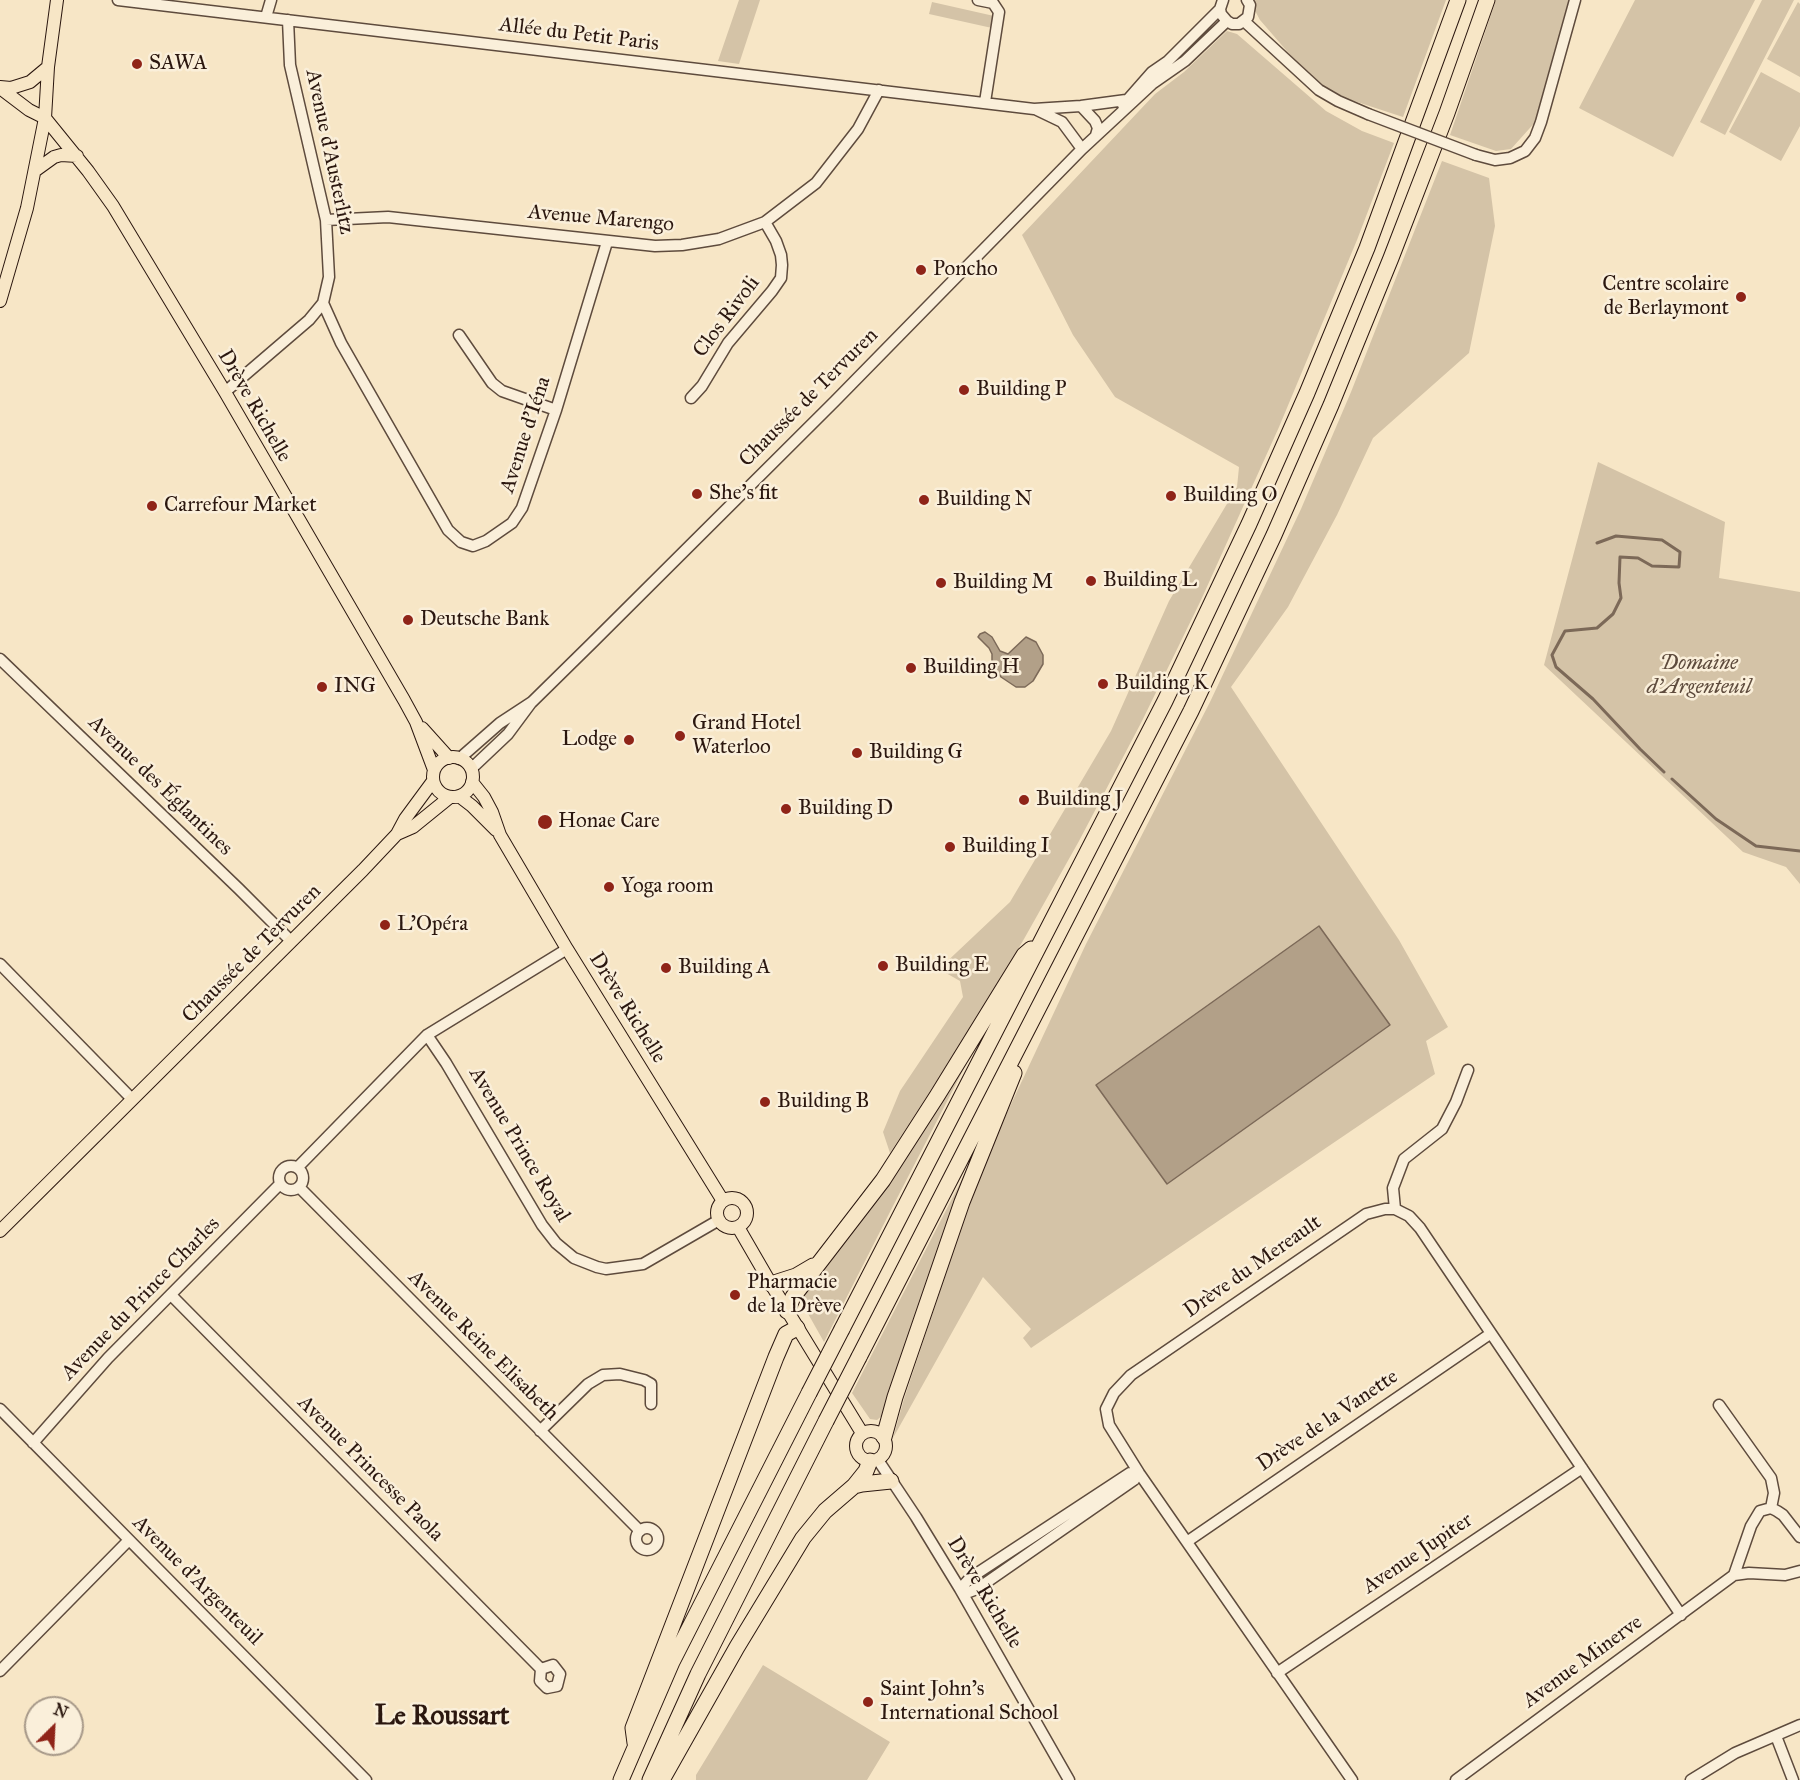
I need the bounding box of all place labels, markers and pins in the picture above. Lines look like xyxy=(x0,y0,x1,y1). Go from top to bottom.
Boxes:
place label: SAWA xyxy=(149,51,207,77)
marker: SAWA xyxy=(130,57,144,71)
place label: Poncho xyxy=(933,257,998,283)
marker: Poncho xyxy=(914,263,928,277)
place label: Centre scolaire de Berlaymont xyxy=(1602,272,1729,322)
marker: Centre scolaire de Berlaymont xyxy=(1734,290,1748,304)
place label: Building P xyxy=(976,377,1066,403)
marker: Building P xyxy=(957,383,971,397)
place label: She's fit xyxy=(709,481,778,507)
place label: Building O xyxy=(1183,483,1277,509)
marker: She's fit xyxy=(690,487,704,501)
place label: Building N xyxy=(936,487,1032,513)
marker: Building O xyxy=(1164,489,1178,503)
place label: Carrefour Market xyxy=(164,493,317,519)
marker: Building N xyxy=(917,493,931,507)
marker: Carrefour Market xyxy=(145,499,159,513)
place label: Building L xyxy=(1103,568,1197,594)
place label: Building M xyxy=(953,570,1053,596)
marker: Building L xyxy=(1084,574,1098,588)
marker: Building M xyxy=(934,576,948,590)
place label: Deutsche Bank xyxy=(420,607,549,633)
marker: Deutsche Bank xyxy=(401,613,415,627)
place label: Building H xyxy=(923,655,1020,681)
marker: Building H xyxy=(904,661,918,675)
place label: Building K xyxy=(1115,671,1208,697)
place label: ING xyxy=(334,674,376,700)
marker: Building K xyxy=(1096,677,1110,691)
marker: ING xyxy=(315,680,329,694)
place label: Grand Hotel Waterloo xyxy=(692,711,801,761)
place label: Lodge xyxy=(562,727,617,753)
marker: Grand Hotel Waterloo xyxy=(673,729,687,743)
marker: Lodge xyxy=(622,733,636,747)
place label: Building G xyxy=(869,740,963,766)
marker: Building G xyxy=(850,746,864,760)
place label: Building J xyxy=(1036,787,1123,813)
marker: Building J xyxy=(1017,793,1031,807)
place label: Building D xyxy=(798,796,893,822)
marker: Building D xyxy=(779,802,793,816)
place label: Honae Care xyxy=(558,809,660,835)
marker: Honae Care xyxy=(536,813,554,831)
place label: Building I xyxy=(962,834,1049,860)
marker: Building I xyxy=(943,840,957,854)
place label: Yoga room xyxy=(621,874,714,900)
marker: Yoga room xyxy=(602,880,616,894)
place label: L'Opéra xyxy=(397,912,468,938)
marker: L'Opéra xyxy=(378,918,392,932)
place label: Building E xyxy=(895,953,988,979)
place label: Building A xyxy=(678,955,771,981)
marker: Building E xyxy=(876,959,890,973)
marker: Building A xyxy=(659,961,673,975)
place label: Building B xyxy=(777,1089,869,1115)
marker: Building B xyxy=(758,1095,772,1109)
place label: Pharmacie de la Drève xyxy=(747,1270,841,1320)
marker: Pharmacie de la Drève xyxy=(728,1288,742,1302)
place label: Saint John's International School xyxy=(880,1677,1058,1727)
marker: Saint John's International School xyxy=(861,1695,875,1709)

